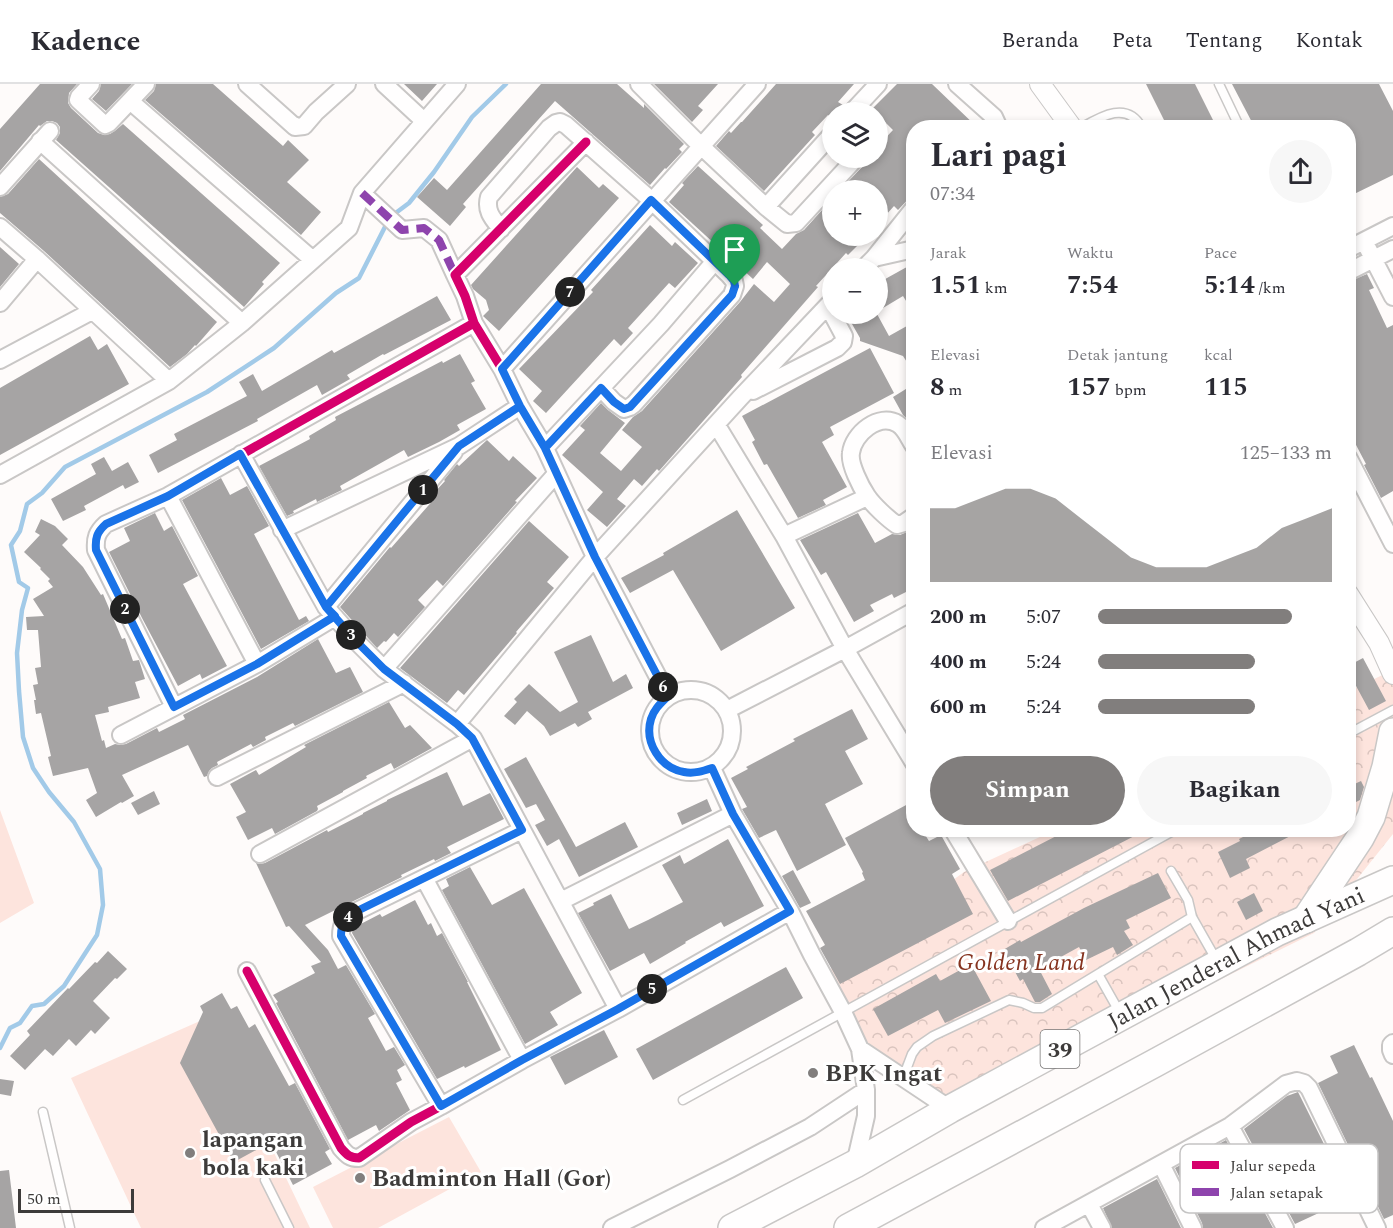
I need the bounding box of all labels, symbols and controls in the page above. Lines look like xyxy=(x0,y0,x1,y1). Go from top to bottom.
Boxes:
text: Kadence xyxy=(30,20,141,63)
text: Beranda xyxy=(1002,25,1079,57)
text: Peta xyxy=(1112,25,1153,57)
text: Tentang xyxy=(1186,25,1262,57)
text: Kontak xyxy=(1295,25,1363,57)
map controls xyxy=(822,102,888,324)
button: layers xyxy=(822,102,888,168)
text: Lari pagi xyxy=(930,131,1067,181)
button: share xyxy=(1269,140,1332,203)
text: 07:34 xyxy=(930,179,975,209)
button: + xyxy=(822,180,888,246)
pin xyxy=(709,224,760,286)
icon: arrive xyxy=(718,233,751,266)
text: Jarak xyxy=(930,241,967,265)
text: Waktu xyxy=(1067,241,1113,265)
text: Pace xyxy=(1204,241,1237,265)
button: − xyxy=(822,258,888,324)
text: 1.51 xyxy=(930,265,981,305)
text: 7:54 xyxy=(1067,265,1118,305)
text: 5:14 xyxy=(1204,265,1255,305)
text: km xyxy=(981,276,1007,300)
text: /km xyxy=(1255,276,1285,300)
pin: 7 xyxy=(555,277,585,307)
text: 7 xyxy=(566,280,574,304)
text: Elevasi xyxy=(930,343,980,367)
text: Detak jantung xyxy=(1067,343,1168,367)
text: kcal xyxy=(1204,343,1233,367)
text: 8 xyxy=(930,367,945,407)
text: 157 xyxy=(1067,367,1111,407)
text: 115 xyxy=(1204,367,1248,407)
text: m xyxy=(945,378,962,402)
text: bpm xyxy=(1111,378,1147,402)
text: Elevasi xyxy=(930,438,993,468)
text: 125–133 m xyxy=(1240,438,1332,468)
pin: 1 xyxy=(408,475,438,505)
text: 1 xyxy=(419,478,427,502)
pin: 2 xyxy=(110,594,140,624)
text: 2 xyxy=(121,597,129,621)
text: 200 m xyxy=(930,602,987,632)
text: 5:07 xyxy=(1026,602,1061,632)
pin: 3 xyxy=(336,620,366,650)
text: 3 xyxy=(347,623,355,647)
text: 400 m xyxy=(930,647,987,677)
text: 5:24 xyxy=(1026,647,1061,677)
pin: 6 xyxy=(648,672,678,702)
text: 6 xyxy=(659,675,667,699)
text: 600 m xyxy=(930,692,987,722)
text: 5:24 xyxy=(1026,692,1061,722)
button: Simpan xyxy=(930,756,1125,825)
button: Bagikan xyxy=(1137,756,1332,825)
street label: Jalan Jenderal Ahmad Yani xyxy=(1101,878,1371,1040)
pin: 4 xyxy=(333,902,363,932)
text: 4 xyxy=(344,905,352,929)
park label: Golden Land xyxy=(957,945,1085,981)
pin: 5 xyxy=(637,974,667,1004)
text: 5 xyxy=(648,977,656,1001)
road number: 39 xyxy=(1040,1030,1080,1068)
place label: BPK Ingat xyxy=(825,1056,942,1092)
marker: BPK Ingat xyxy=(806,1066,820,1080)
place label: lapangan bola kaki xyxy=(202,1122,305,1186)
legend xyxy=(1180,1144,1378,1213)
marker: lapangan bola kaki xyxy=(183,1146,197,1160)
text: Jalur sepeda xyxy=(1230,1154,1316,1178)
place label: Badminton Hall (Gor) xyxy=(372,1161,611,1197)
marker: Badminton Hall (Gor) xyxy=(353,1171,367,1185)
text: Jalan setapak xyxy=(1230,1181,1323,1205)
scale bar xyxy=(18,1186,134,1214)
text: 50 m xyxy=(27,1187,61,1211)

